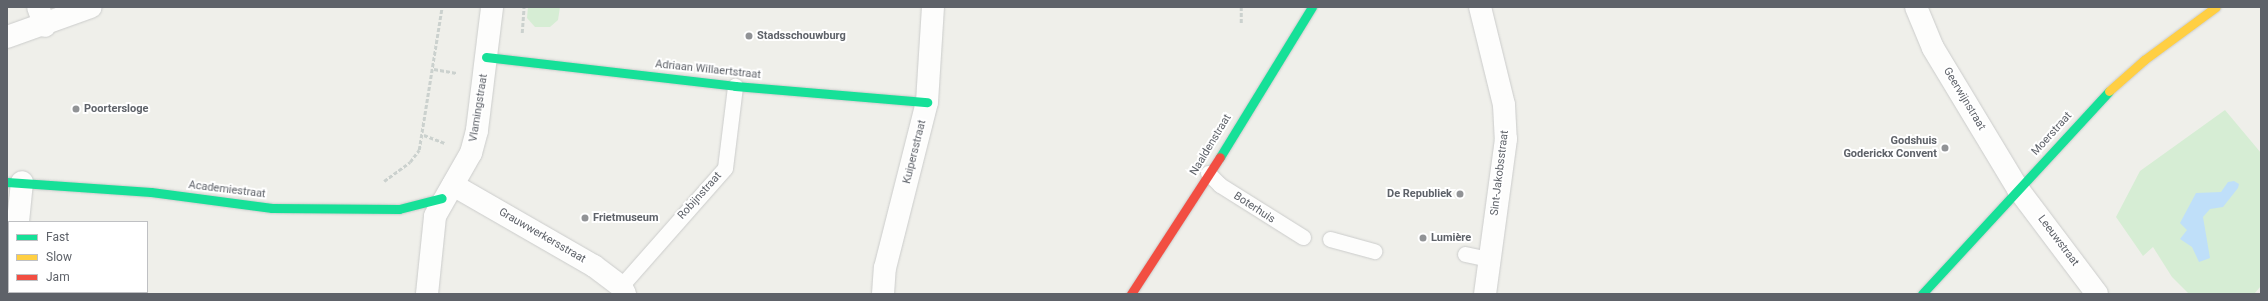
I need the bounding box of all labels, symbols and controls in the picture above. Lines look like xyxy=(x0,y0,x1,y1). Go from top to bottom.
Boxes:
place label: Stadsschouwburg xyxy=(757,29,846,43)
marker: Stadsschouwburg xyxy=(744,31,754,41)
street label: Adriaan Willaertstraat xyxy=(655,58,761,82)
street label: Geerwijnstraat xyxy=(1940,65,1988,133)
street label: Vlamingstraat xyxy=(467,73,491,143)
place label: Poortersloge xyxy=(84,102,148,116)
marker: Poortersloge xyxy=(71,104,81,114)
street label: Moerstraat xyxy=(2029,110,2075,158)
street label: Naaldenstraat xyxy=(1188,112,1234,178)
street label: Kuipersstraat xyxy=(901,119,929,185)
street label: Sint-Jakobsstraat xyxy=(1488,130,1512,216)
place label: Godshuis Goderickx Convent xyxy=(1843,135,1937,161)
marker: Godshuis Goderickx Convent xyxy=(1940,143,1950,153)
street label: Robijnstraat xyxy=(675,170,725,222)
street label: Academiestraat xyxy=(188,179,266,201)
place label: De Republiek xyxy=(1387,187,1452,201)
marker: De Republiek xyxy=(1455,189,1465,199)
street label: Boterhuis xyxy=(1231,190,1277,226)
street label: Grauwwerkersstraat xyxy=(496,206,588,266)
place label: Frietmuseum xyxy=(593,211,658,225)
marker: Frietmuseum xyxy=(580,213,590,223)
street label: Leeuwstraat xyxy=(2035,213,2081,269)
legend xyxy=(8,221,148,293)
text: Fast xyxy=(46,230,69,244)
place label: Lumière xyxy=(1431,231,1471,245)
marker: Lumière xyxy=(1418,233,1428,243)
text: Slow xyxy=(46,250,72,264)
text: Jam xyxy=(46,270,70,284)

